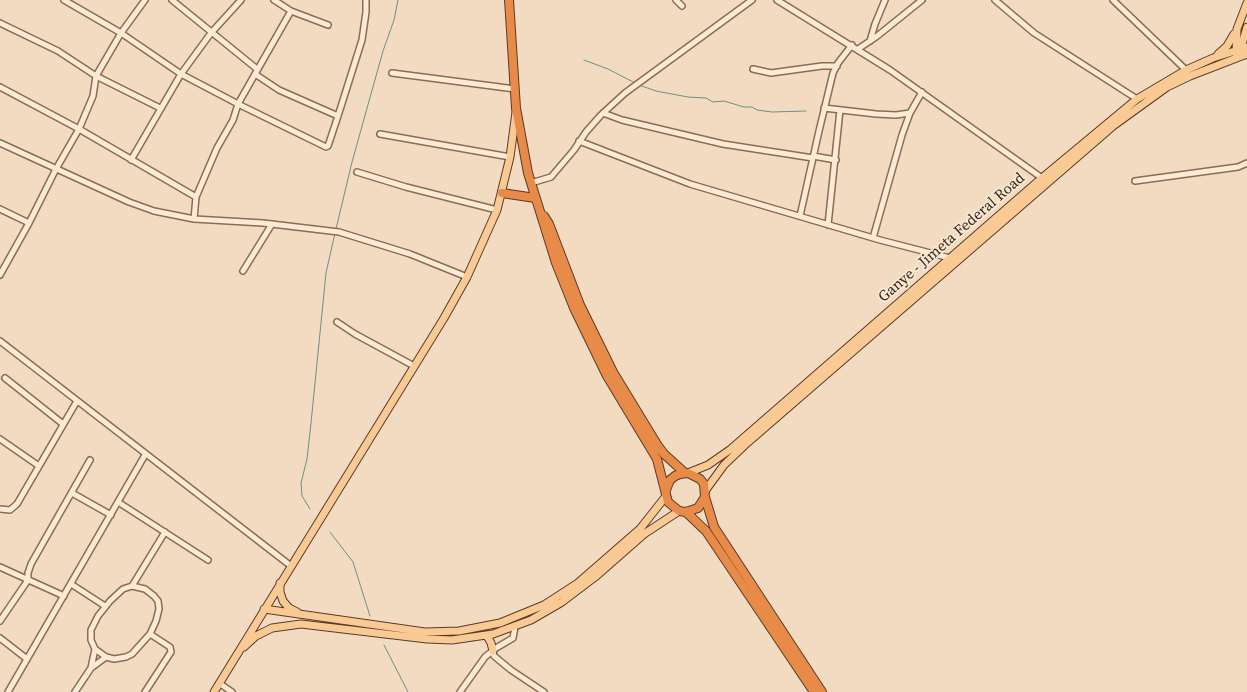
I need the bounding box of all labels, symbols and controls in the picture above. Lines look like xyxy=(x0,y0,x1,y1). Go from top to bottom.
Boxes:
street label: Ganye - Jimeta Federal Road xyxy=(875,170,1029,306)

